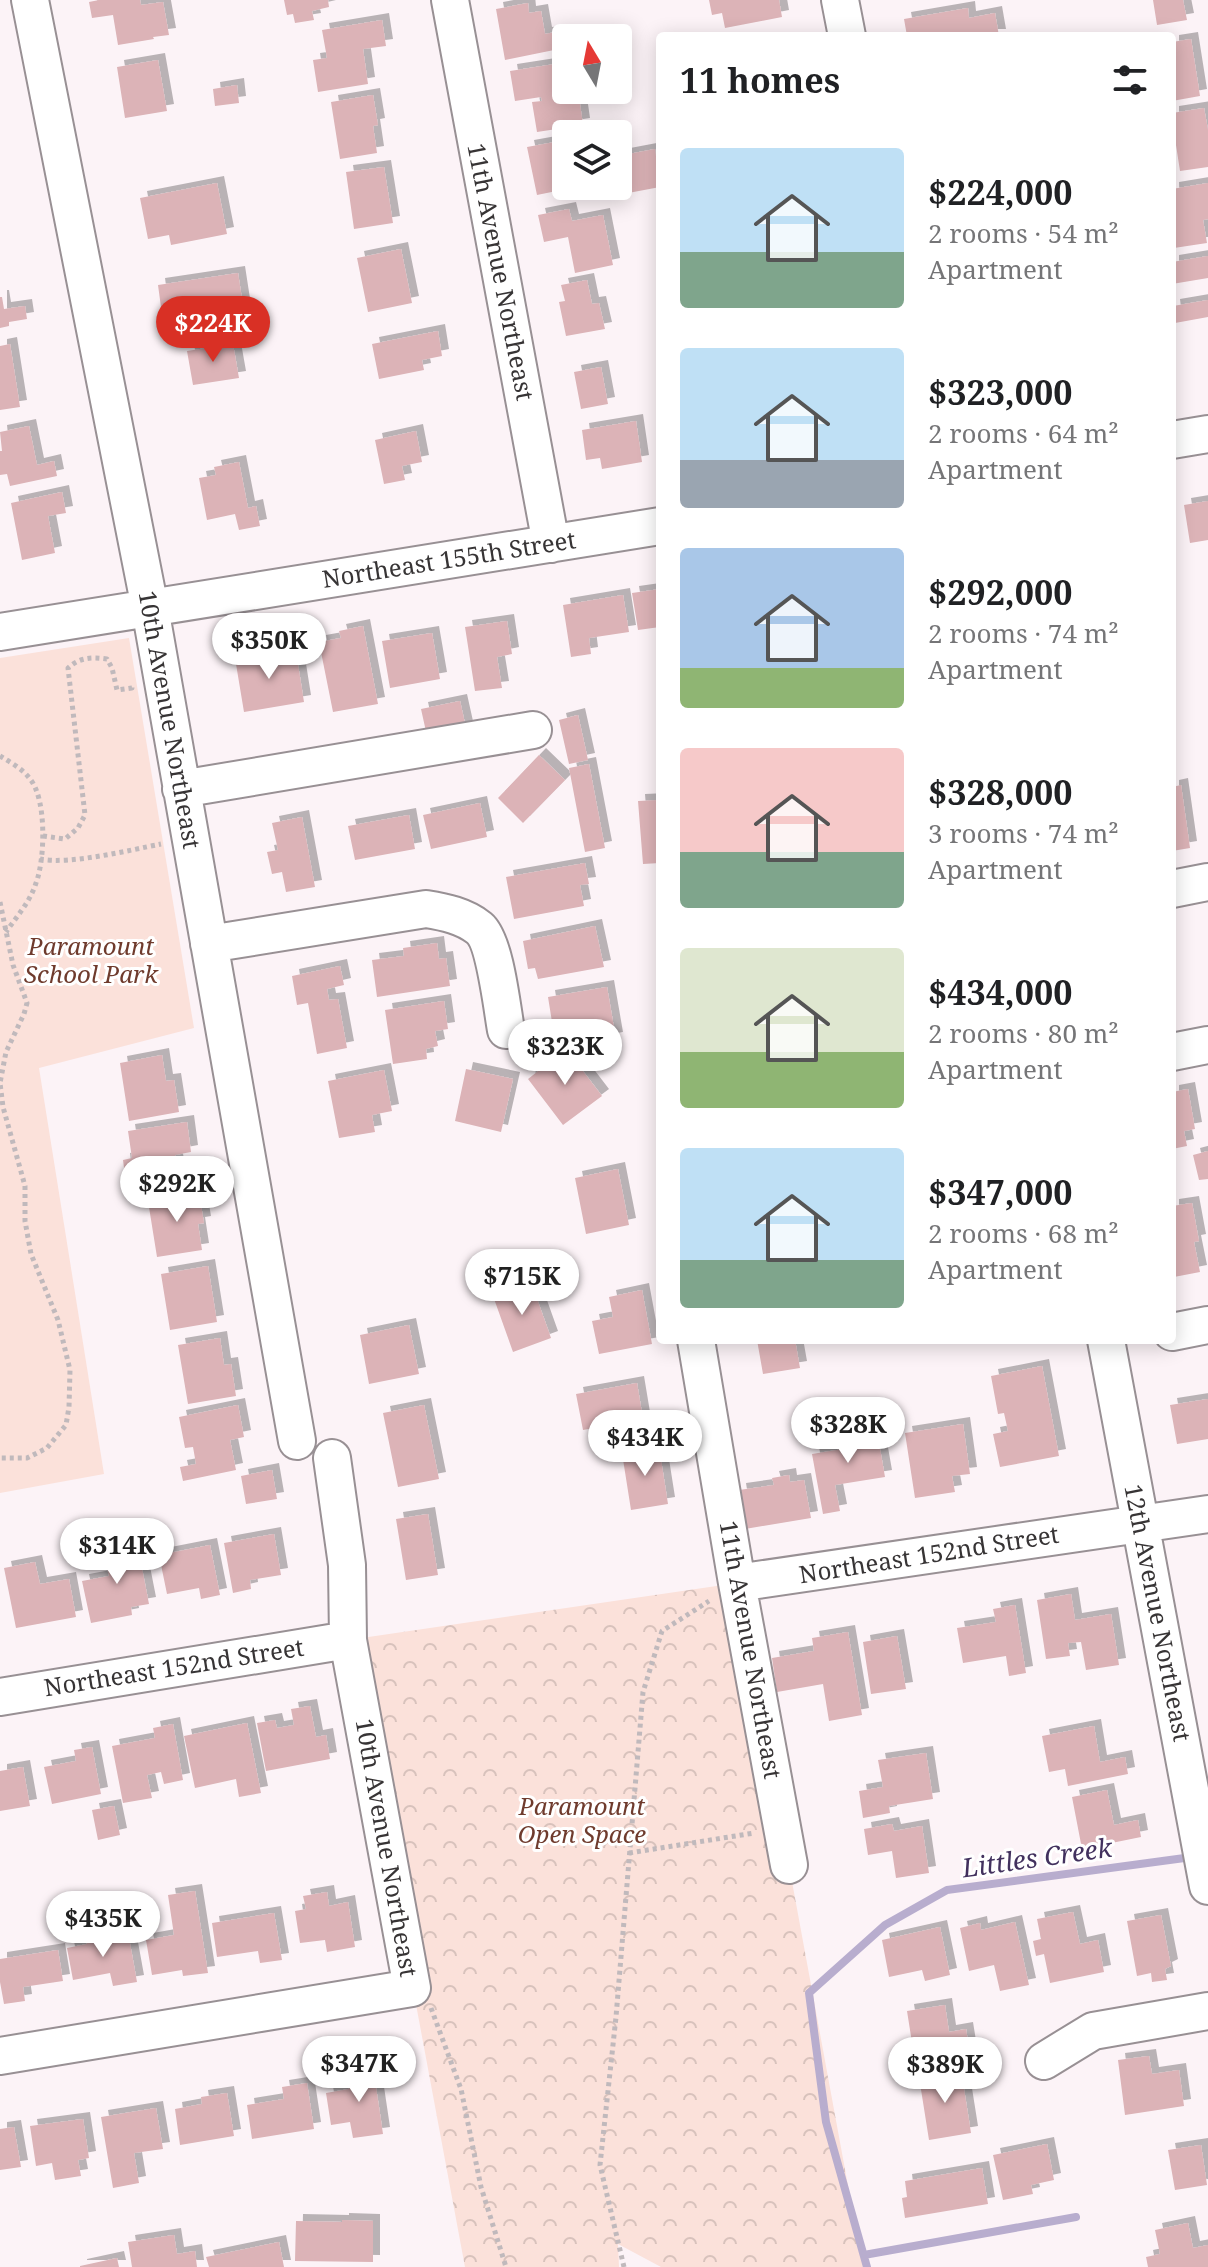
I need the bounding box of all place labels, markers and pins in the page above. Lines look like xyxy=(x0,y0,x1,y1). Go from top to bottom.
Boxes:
pin: $224K xyxy=(157,296,269,364)
pin: $350K xyxy=(213,613,325,681)
pin: $323K xyxy=(509,1019,621,1087)
pin: $292K xyxy=(121,1156,233,1224)
pin: $715K xyxy=(466,1249,578,1317)
pin: $328K xyxy=(792,1397,904,1465)
pin: $434K xyxy=(589,1410,701,1478)
pin: $314K xyxy=(61,1518,173,1586)
pin: $435K xyxy=(47,1891,159,1959)
pin: $347K xyxy=(303,2036,415,2104)
pin: $389K xyxy=(889,2037,1001,2105)

